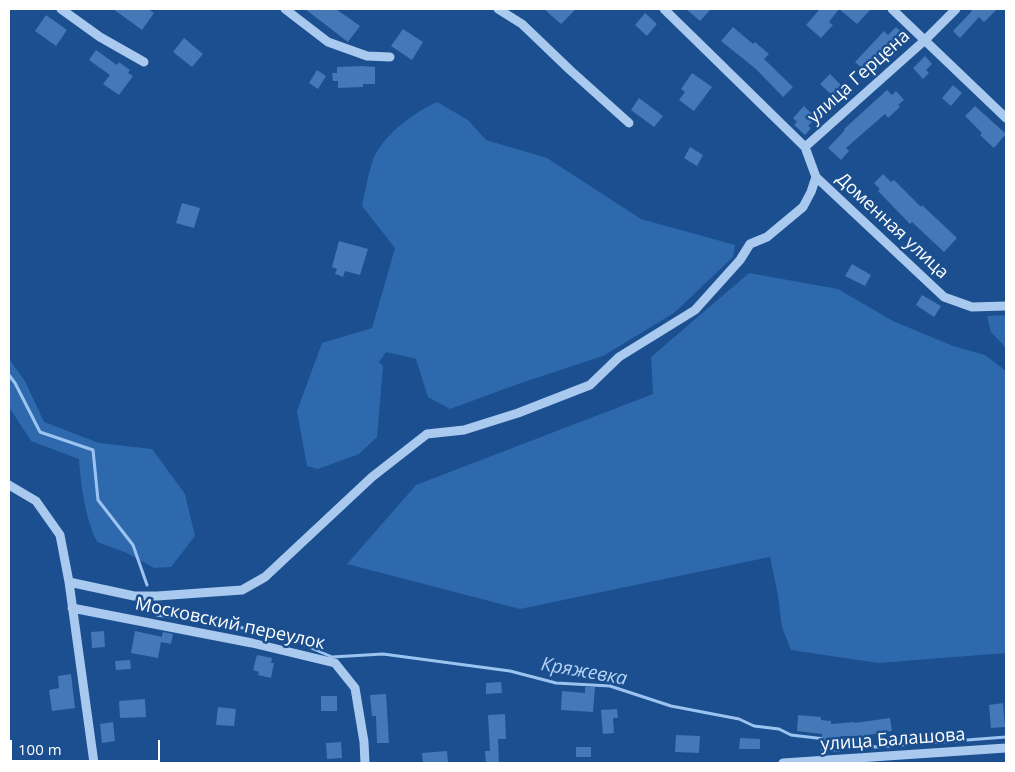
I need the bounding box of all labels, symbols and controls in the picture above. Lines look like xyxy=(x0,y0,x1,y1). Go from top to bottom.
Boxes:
street label: улица Герцена xyxy=(803,25,915,129)
street label: Доменная улица xyxy=(831,168,953,284)
street label: Московский переулок xyxy=(133,593,327,655)
water label: Кряжевка xyxy=(539,653,629,691)
street label: улица Балашова xyxy=(820,724,966,756)
scale bar xyxy=(12,730,162,762)
text: 100 m xyxy=(18,739,62,759)

